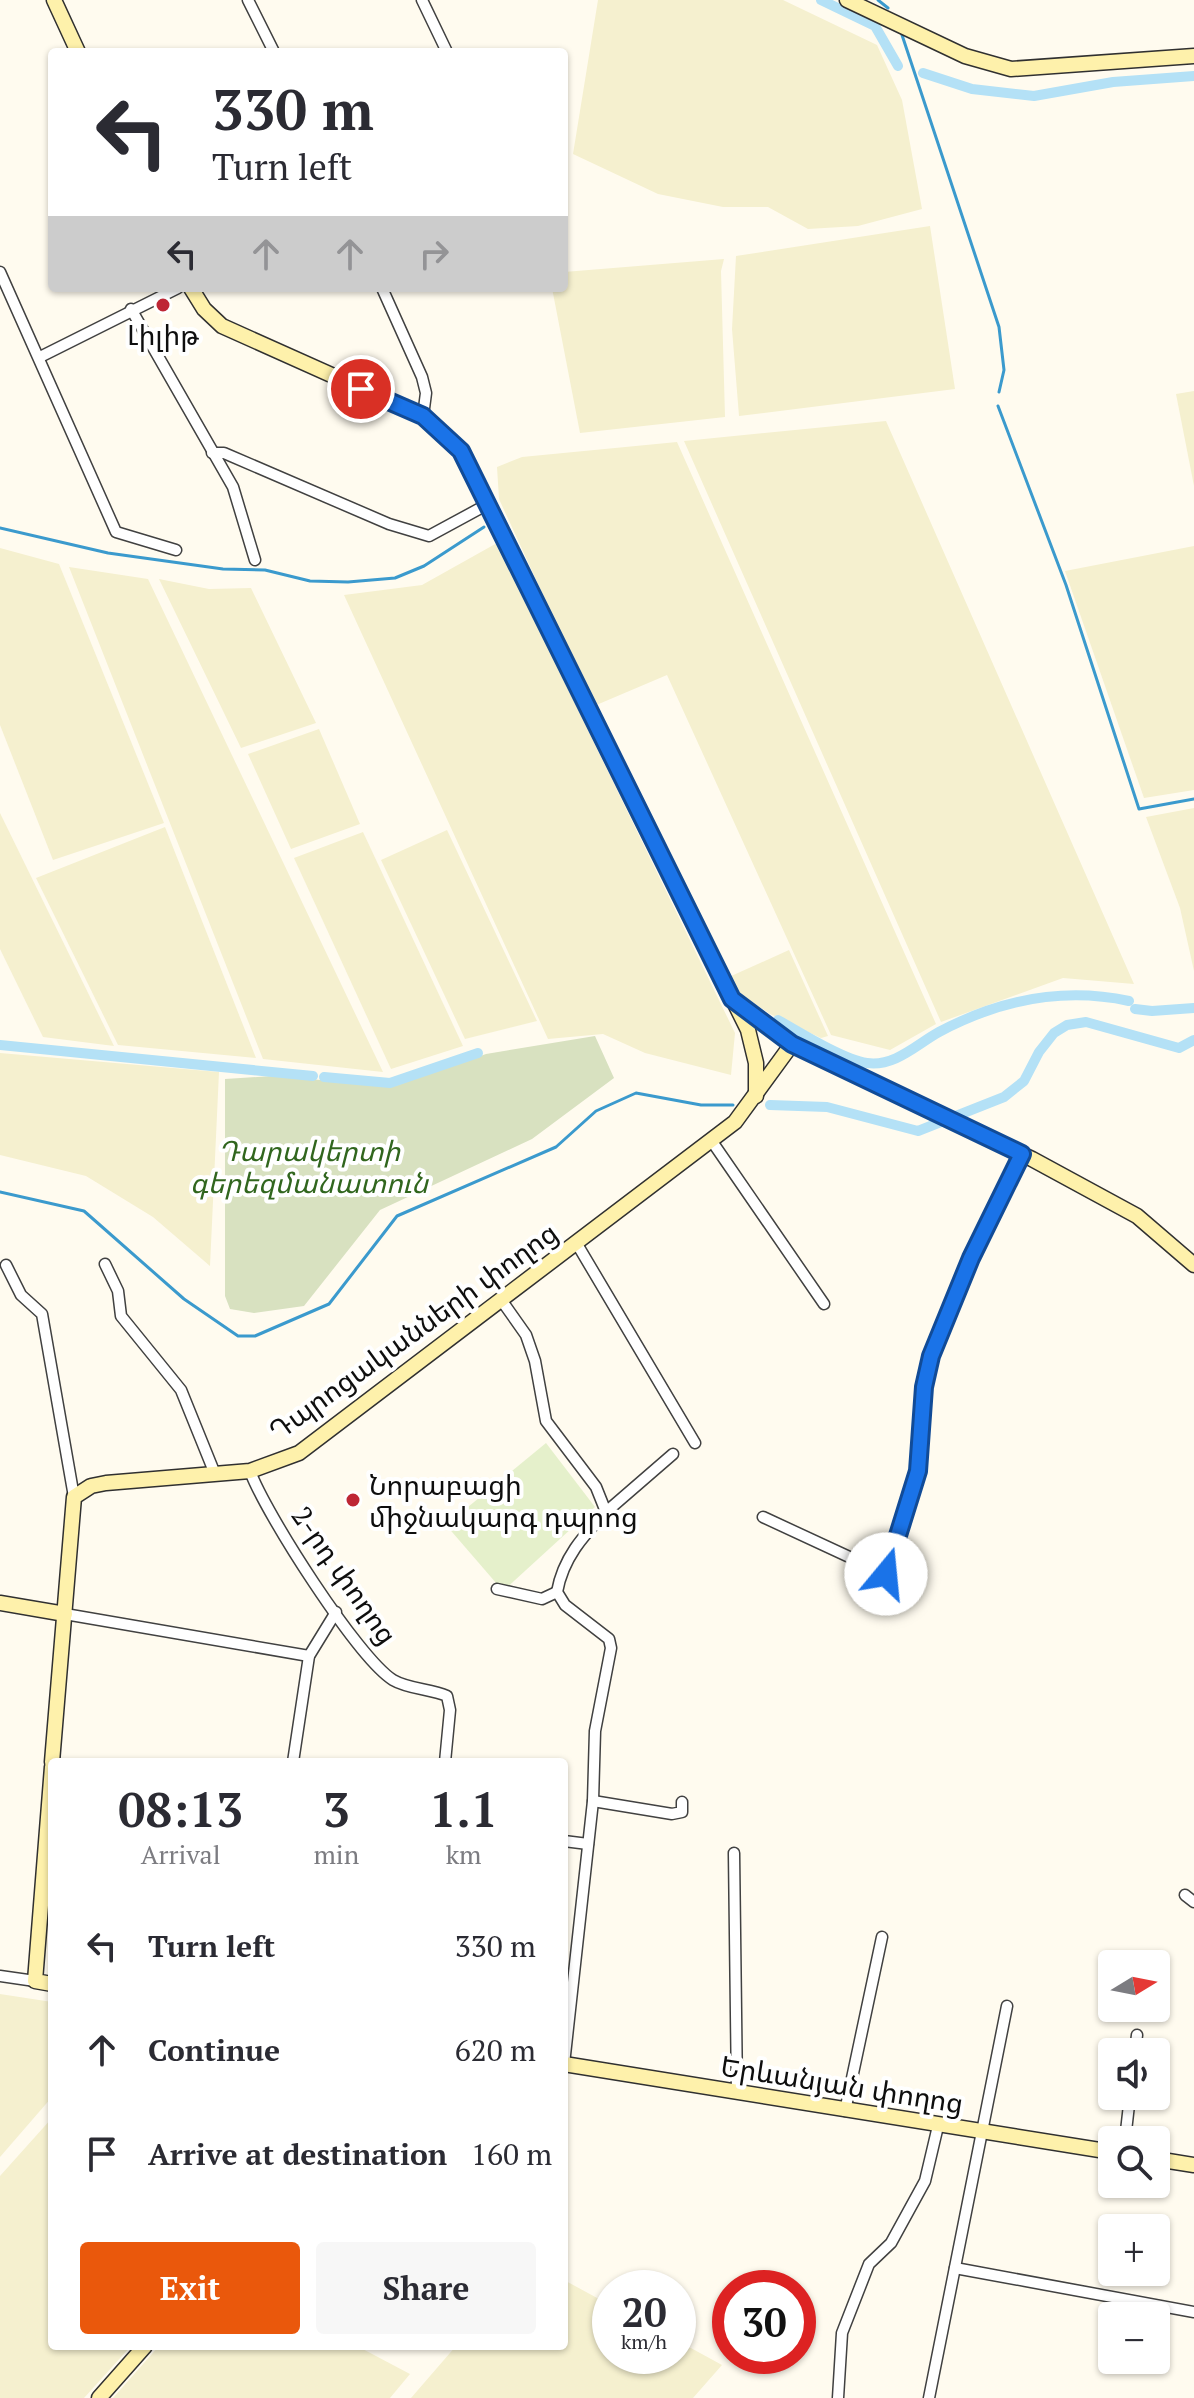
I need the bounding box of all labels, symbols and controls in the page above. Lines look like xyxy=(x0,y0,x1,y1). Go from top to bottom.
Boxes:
text: 330 m xyxy=(212,72,374,146)
icon: left xyxy=(80,80,184,184)
text: Turn left xyxy=(212,143,352,190)
icon: left xyxy=(160,232,204,276)
icon: ahead xyxy=(244,232,288,276)
icon: ahead xyxy=(328,232,372,276)
icon: right xyxy=(412,232,456,276)
marker: Լիլիթ xyxy=(154,296,172,314)
place label: Լիլիթ xyxy=(127,316,199,353)
pin xyxy=(327,355,395,423)
icon: arrive xyxy=(339,367,383,411)
park label: Դարակերտի գերեզմանատուն xyxy=(190,1132,429,1201)
street label: Դպրոցականների փողոց xyxy=(261,1214,565,1448)
place label: Նորաբացի միջնակարգ դպրոց xyxy=(369,1466,638,1535)
marker: Նորաբացի միջնակարգ դպրոց xyxy=(344,1491,362,1509)
street label: 2-րդ փողոց xyxy=(284,1499,406,1651)
position arrow xyxy=(844,1532,928,1616)
text: 08:13 xyxy=(118,1777,243,1841)
text: 3 xyxy=(323,1777,350,1841)
text: 1.1 xyxy=(429,1777,498,1841)
text: Arrival xyxy=(141,1837,221,1871)
text: min xyxy=(313,1837,359,1871)
text: km xyxy=(446,1837,481,1871)
icon: left xyxy=(80,1924,124,1968)
text: Turn left xyxy=(148,1926,275,1966)
text: 330 m xyxy=(455,1926,536,1966)
north arrow xyxy=(1098,1950,1170,2022)
map controls xyxy=(1098,1950,1170,2374)
icon: ahead xyxy=(80,2028,124,2072)
text: Continue xyxy=(148,2030,280,2070)
text: 620 m xyxy=(455,2030,536,2070)
button: sound xyxy=(1098,2038,1170,2110)
street label: Երևանյան փողոց xyxy=(718,2047,966,2121)
button: search xyxy=(1098,2126,1170,2198)
icon: arrive xyxy=(80,2132,124,2176)
text: Arrive at destination xyxy=(148,2134,447,2174)
text: 160 m xyxy=(471,2134,552,2174)
button: + xyxy=(1098,2214,1170,2286)
button: Exit xyxy=(80,2242,300,2334)
button: Share xyxy=(316,2242,536,2334)
speed limit sign: 30 xyxy=(712,2270,816,2374)
text: 20 xyxy=(621,2285,667,2338)
button: − xyxy=(1098,2302,1170,2374)
text: km/h xyxy=(621,2328,667,2355)

